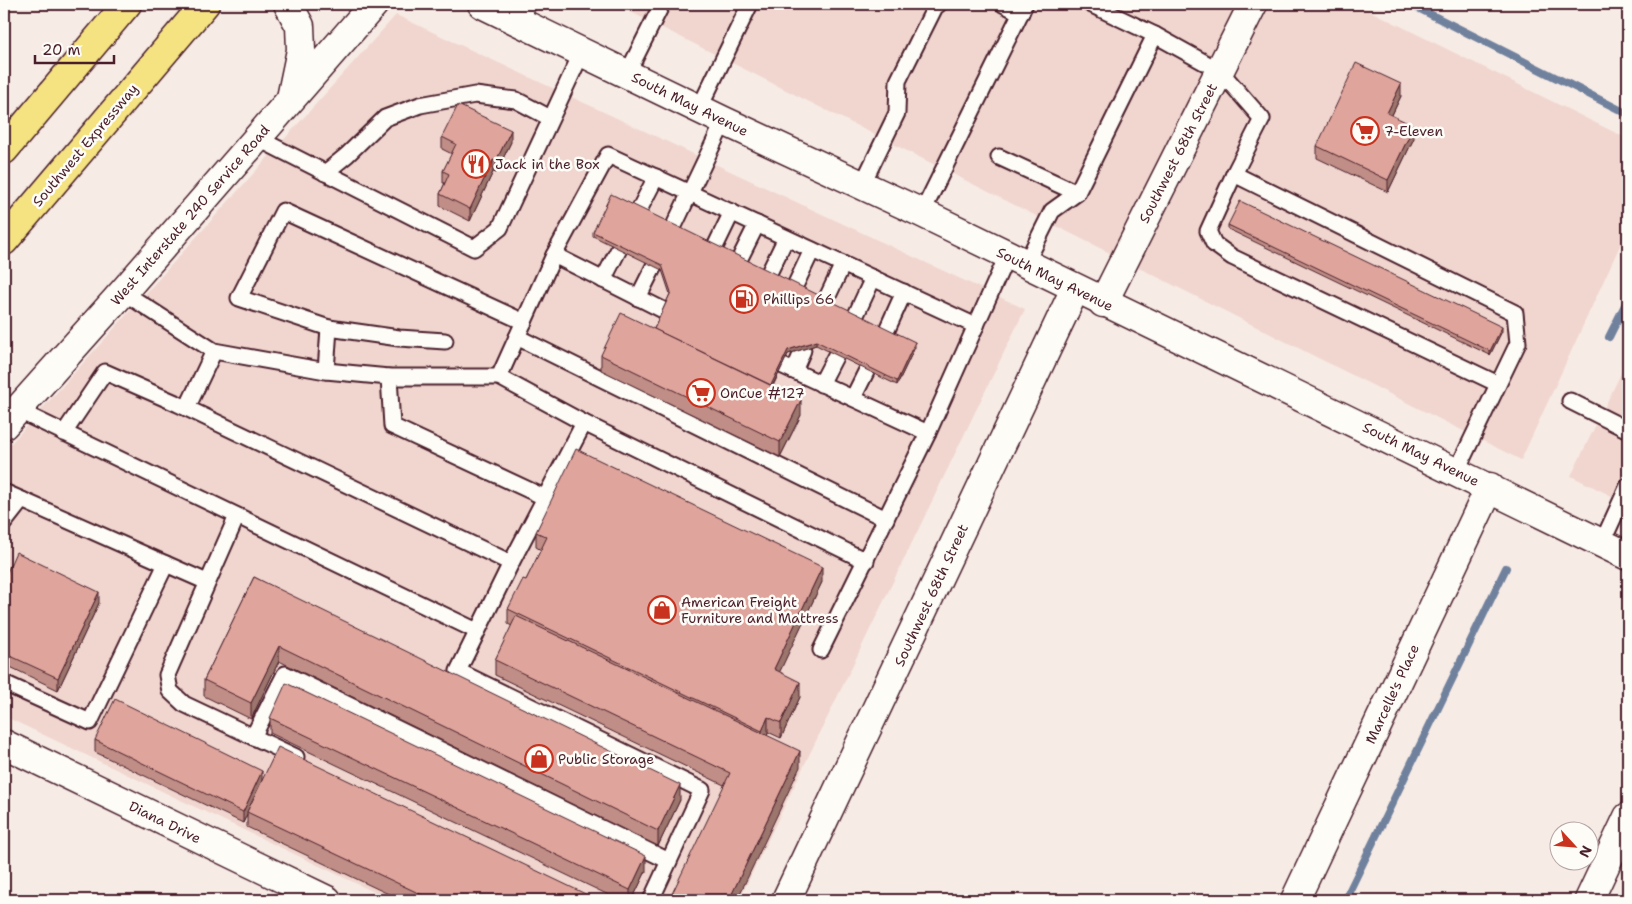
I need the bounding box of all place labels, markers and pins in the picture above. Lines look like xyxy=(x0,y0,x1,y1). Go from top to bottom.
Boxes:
supermarket icon: 7-Eleven xyxy=(1350,116,1380,146)
place label: 7-Eleven xyxy=(1384,122,1443,140)
restaurant icon: Jack in the Box xyxy=(461,149,491,179)
place label: Jack in the Box xyxy=(495,155,600,173)
fuel station icon: Phillips 66 xyxy=(729,284,759,314)
place label: Phillips 66 xyxy=(763,290,834,308)
supermarket icon: OnCue #127 xyxy=(686,378,716,408)
place label: OnCue #127 xyxy=(720,384,805,402)
place label: American Freight Furniture and Mattress xyxy=(681,593,839,627)
shop icon: American Freight Furniture and Mattress xyxy=(647,595,677,625)
shop icon: Public Storage xyxy=(524,744,554,774)
place label: Public Storage xyxy=(558,750,654,768)

